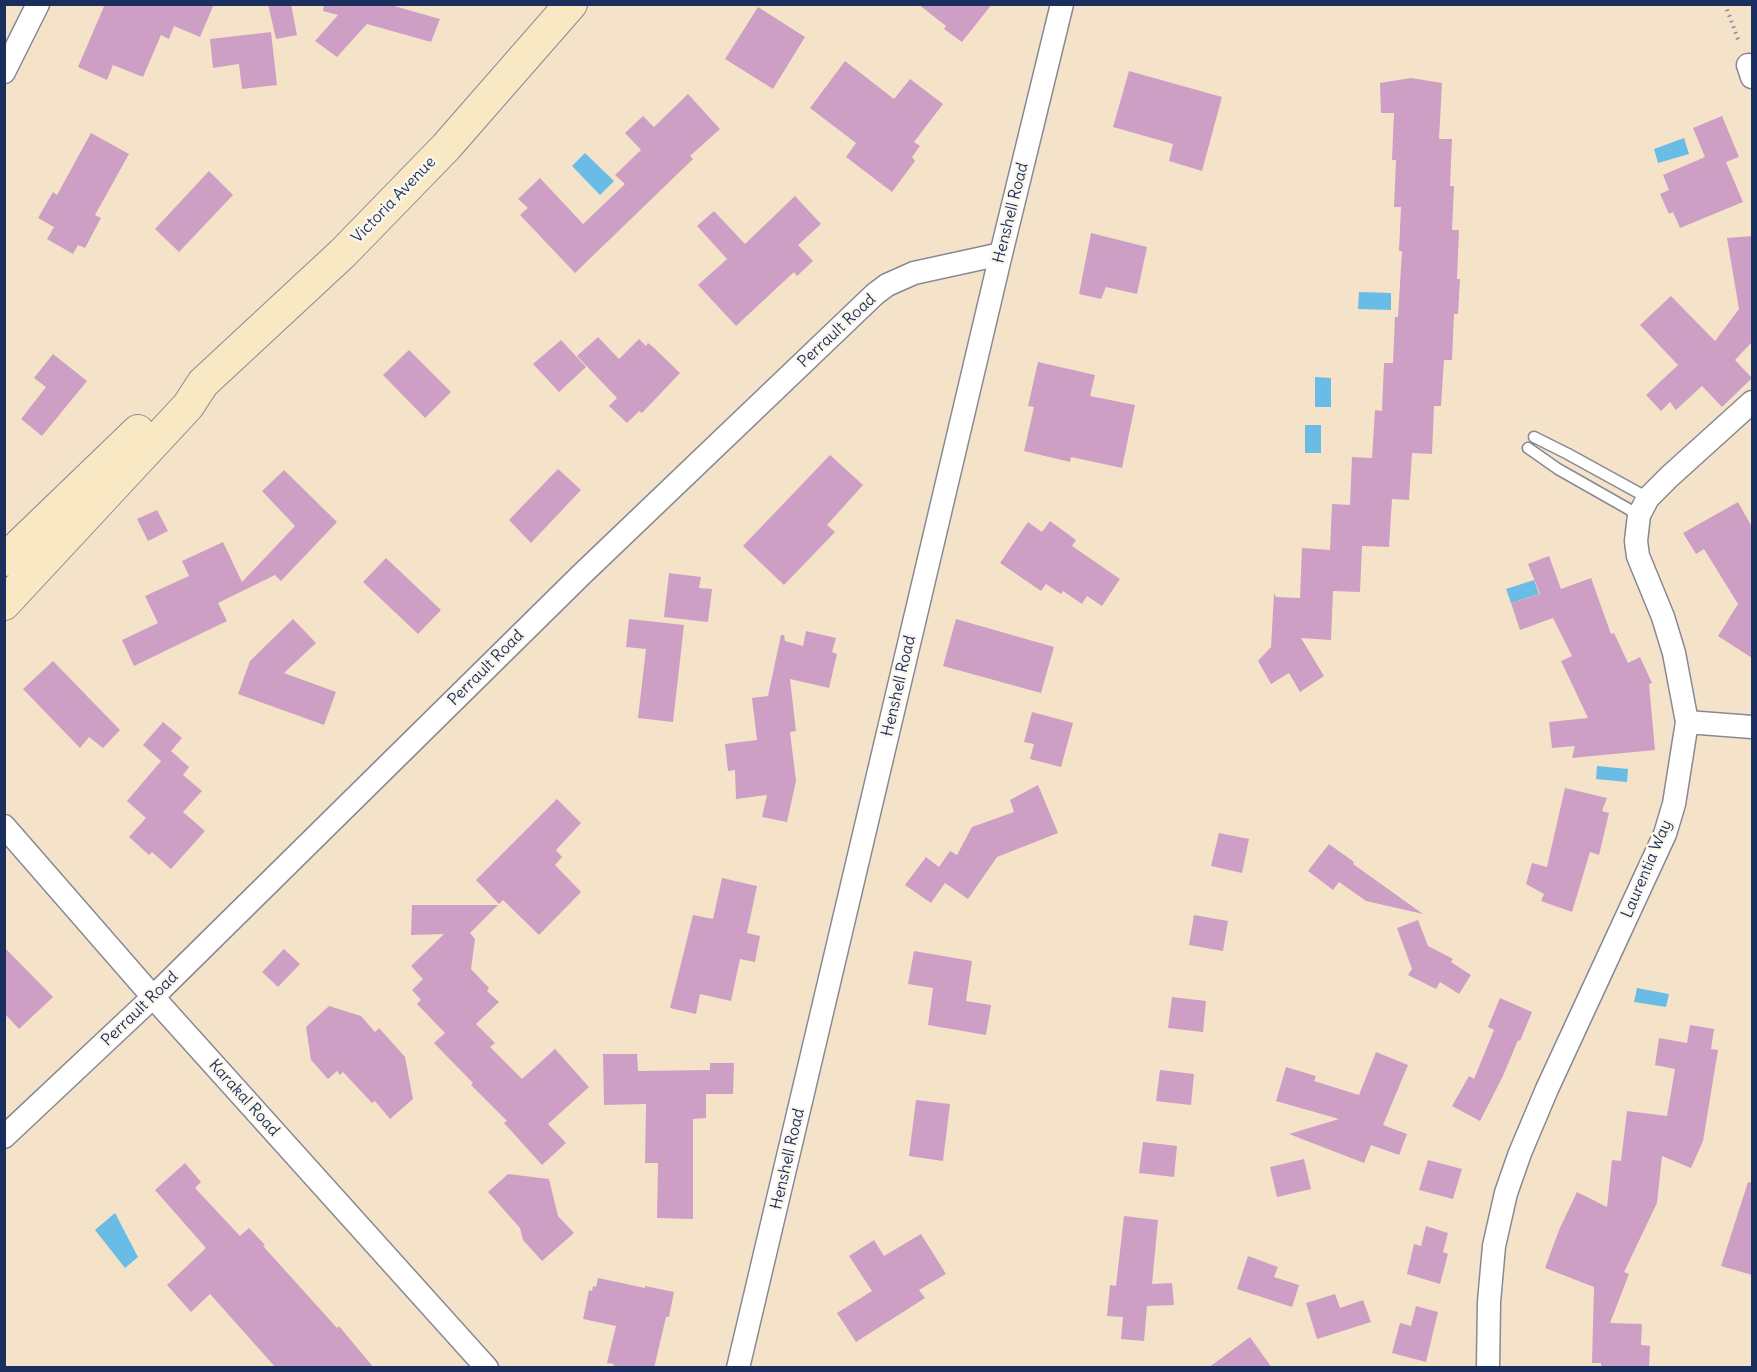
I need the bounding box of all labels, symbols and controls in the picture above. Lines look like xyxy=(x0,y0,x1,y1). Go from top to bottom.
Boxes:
street label: Victoria Avenue xyxy=(348,153,440,247)
street label: Henshell Road xyxy=(989,161,1033,265)
street label: Perrault Road xyxy=(794,290,880,372)
street label: Perrault Road xyxy=(444,626,528,710)
street label: Henshell Road xyxy=(878,634,920,738)
street label: Laurentia Way xyxy=(1618,817,1676,921)
street label: Perrault Road xyxy=(98,968,182,1050)
street label: Karakal Road xyxy=(205,1056,283,1140)
street label: Henshell Road xyxy=(767,1107,809,1211)

